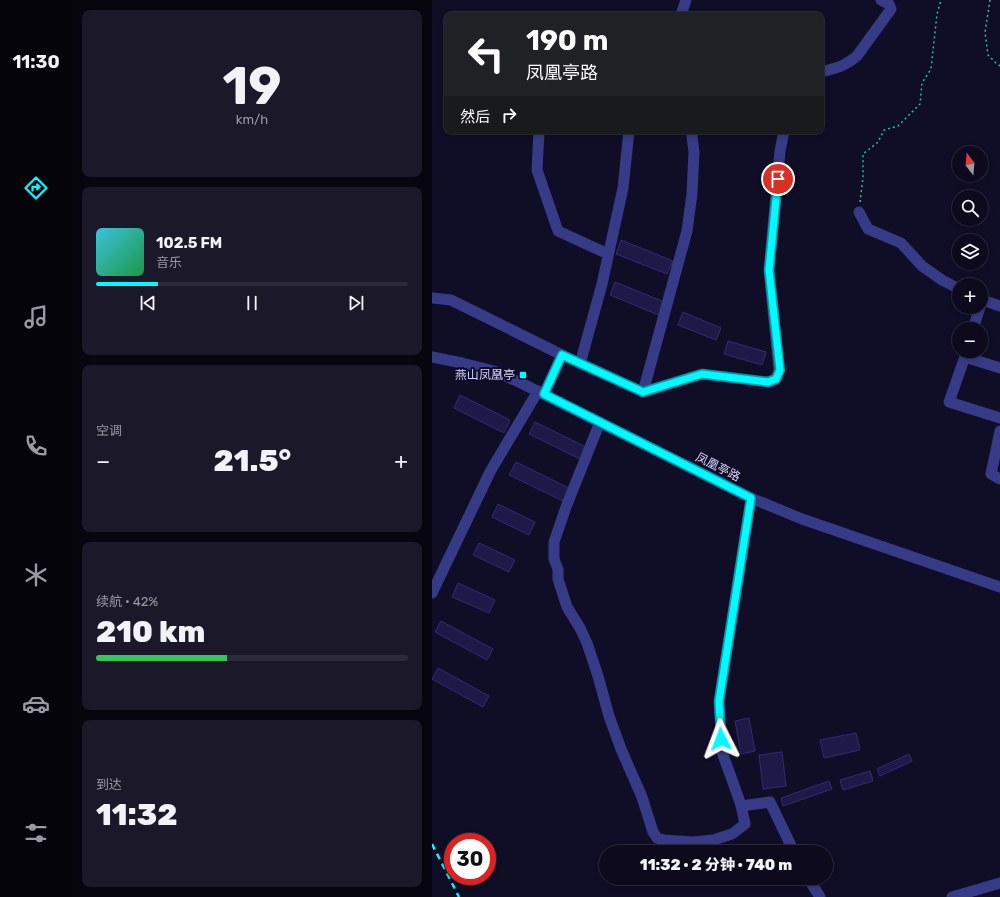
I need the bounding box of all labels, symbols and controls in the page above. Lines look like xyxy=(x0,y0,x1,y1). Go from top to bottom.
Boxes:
text: 190 m xyxy=(526,24,609,57)
icon: left xyxy=(460,28,512,80)
text: 11:30 xyxy=(12,51,60,73)
text: 19 xyxy=(222,55,282,117)
text: 凤凰亭路 xyxy=(526,62,598,84)
icon: right xyxy=(498,104,520,126)
text: 然后 xyxy=(460,108,490,126)
text: km/h xyxy=(236,112,268,127)
north arrow xyxy=(952,146,988,182)
map controls xyxy=(952,146,988,358)
pin xyxy=(761,162,795,196)
icon: arrive xyxy=(767,168,789,190)
icon: directions xyxy=(22,174,50,202)
button: search xyxy=(952,190,988,226)
text: 102.5 FM xyxy=(156,234,222,252)
button: layers xyxy=(952,234,988,270)
text: 音乐 xyxy=(156,255,182,270)
button: + xyxy=(952,278,988,314)
icon: previous xyxy=(137,292,159,314)
icon: pause xyxy=(241,292,263,314)
icon: next xyxy=(345,292,367,314)
icon: music xyxy=(22,303,50,331)
button: − xyxy=(952,322,988,358)
place label: 燕山凤凰亭 xyxy=(455,368,515,382)
marker: 燕山凤凰亭 xyxy=(518,370,528,380)
text: 空调 xyxy=(96,423,122,438)
icon: phone xyxy=(22,432,50,460)
text: 21.5° xyxy=(213,443,291,479)
text: − xyxy=(96,448,110,475)
text: + xyxy=(394,448,408,475)
street label: 凤凰亭路 xyxy=(693,450,743,484)
icon: climate xyxy=(22,561,50,589)
text: 续航 · 42% xyxy=(96,594,158,609)
text: 210 km xyxy=(96,614,205,650)
icon: car xyxy=(22,690,50,718)
position arrow xyxy=(700,718,742,760)
text: 到达 xyxy=(96,777,122,792)
text: 11:32 xyxy=(96,797,178,833)
icon: filters xyxy=(22,819,50,847)
speed limit sign: 30 xyxy=(444,833,496,885)
text: 11:32 · 2 分钟 · 740 m xyxy=(640,856,792,874)

